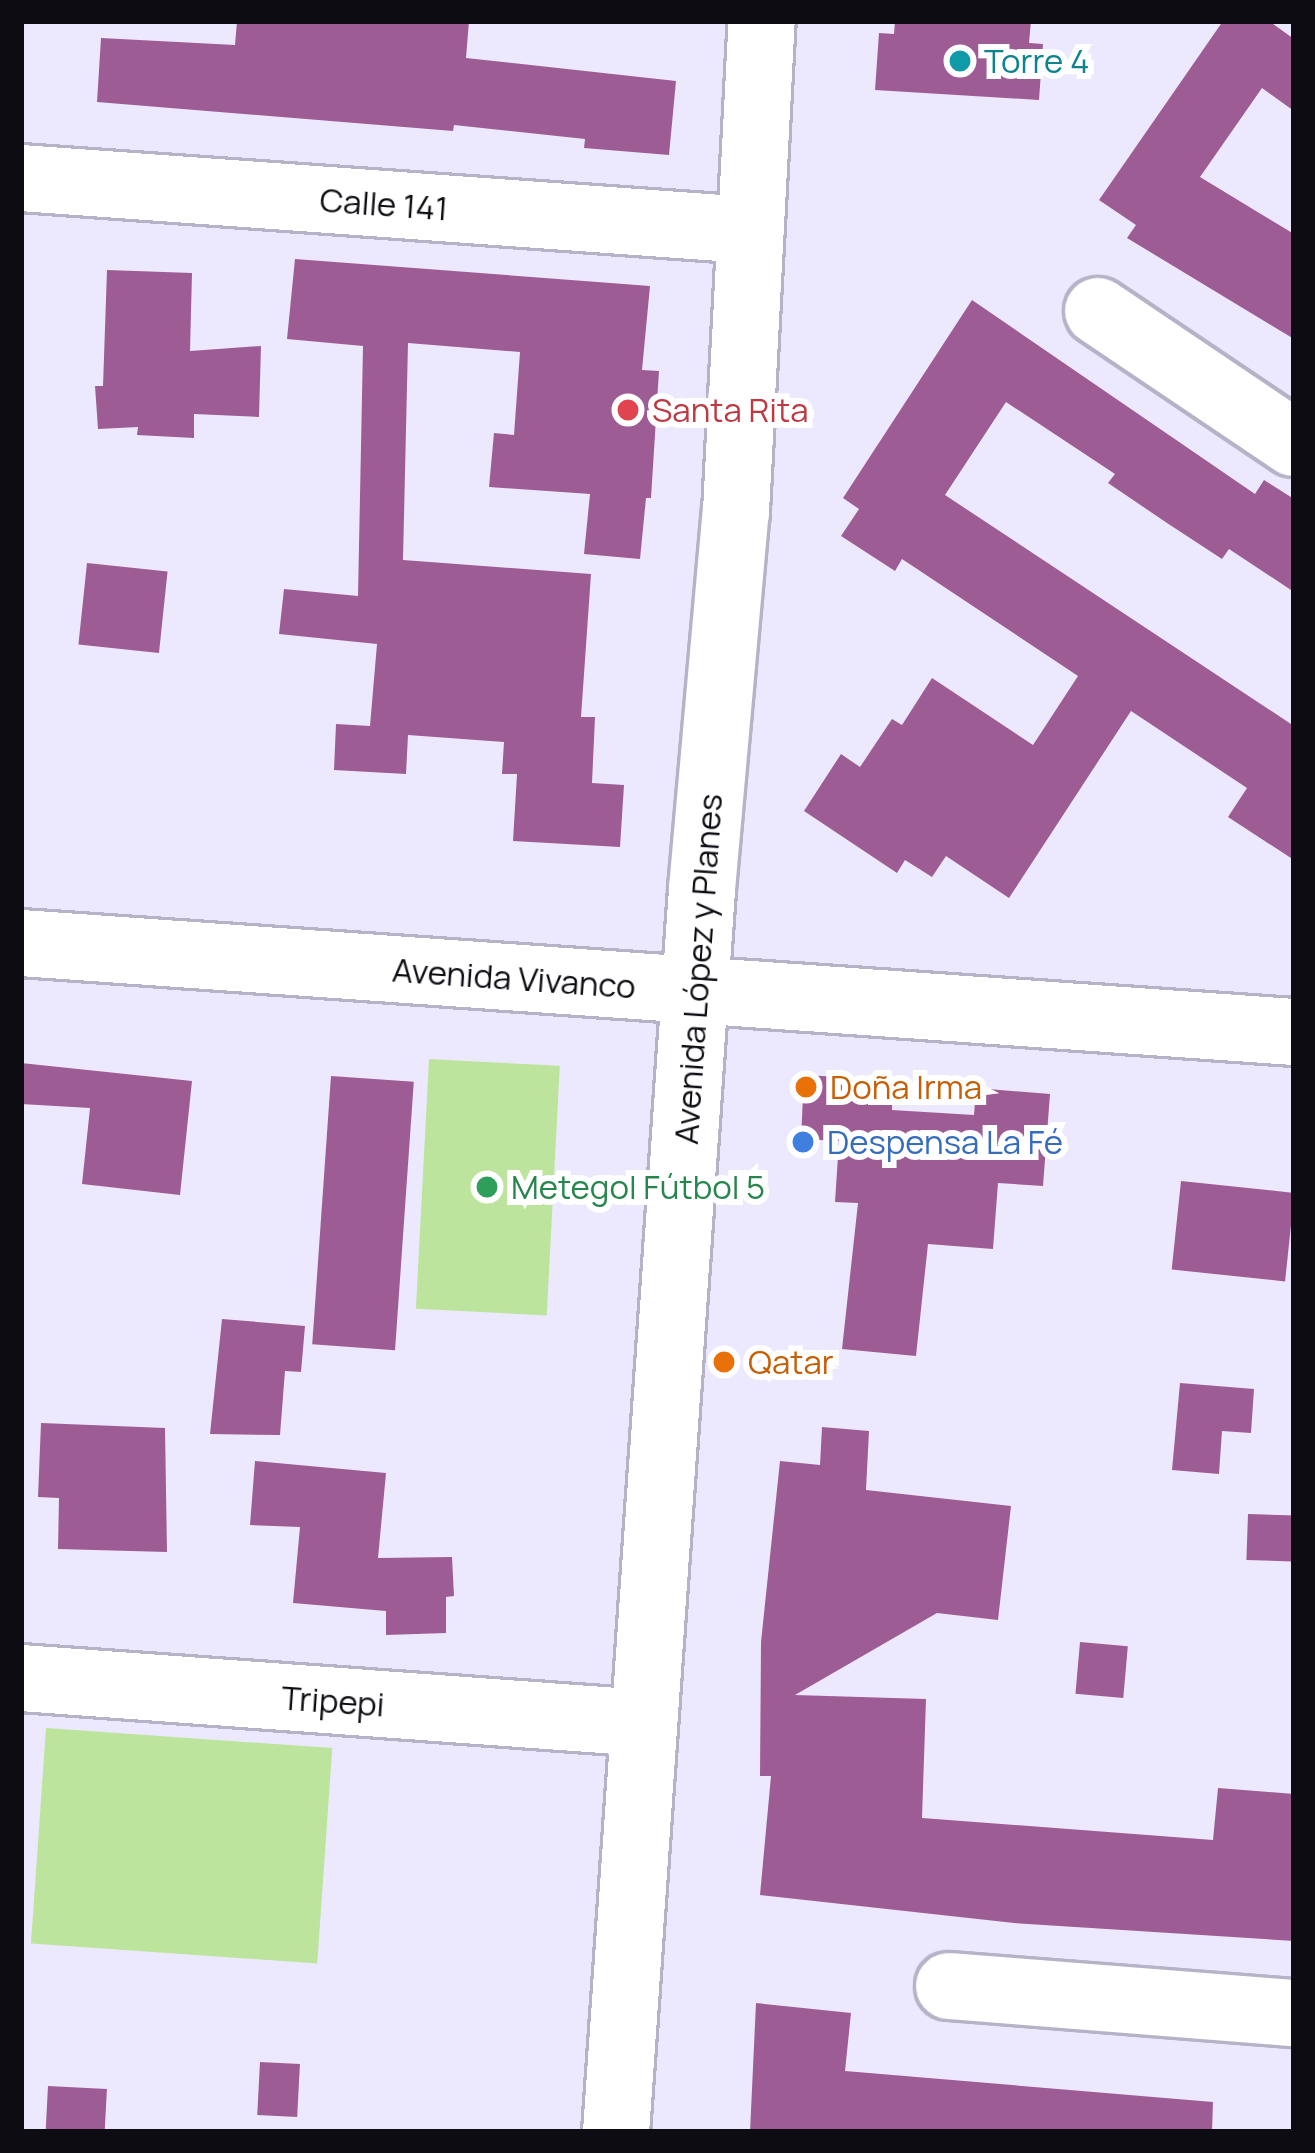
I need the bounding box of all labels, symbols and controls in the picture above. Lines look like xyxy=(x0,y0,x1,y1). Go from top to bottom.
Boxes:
place label: Torre 4 xyxy=(984,41,1089,81)
marker: Torre 4 xyxy=(947,48,973,74)
street label: Calle 141 xyxy=(319,180,449,228)
place label: Santa Rita xyxy=(652,390,808,430)
marker: Santa Rita xyxy=(615,397,641,423)
street label: Avenida López y Planes xyxy=(666,792,730,1146)
street label: Avenida Vivanco xyxy=(391,950,637,1006)
place label: Doña Irma xyxy=(830,1067,982,1107)
marker: Doña Irma xyxy=(793,1074,819,1100)
place label: Despensa La Fé xyxy=(827,1122,1063,1162)
marker: Despensa La Fé xyxy=(790,1129,816,1155)
place label: Metegol Fútbol 5 xyxy=(511,1167,765,1207)
marker: Metegol Fútbol 5 xyxy=(474,1174,500,1200)
place label: Qatar xyxy=(748,1342,834,1382)
marker: Qatar xyxy=(711,1349,737,1375)
street label: Tripepi xyxy=(280,1678,386,1724)

